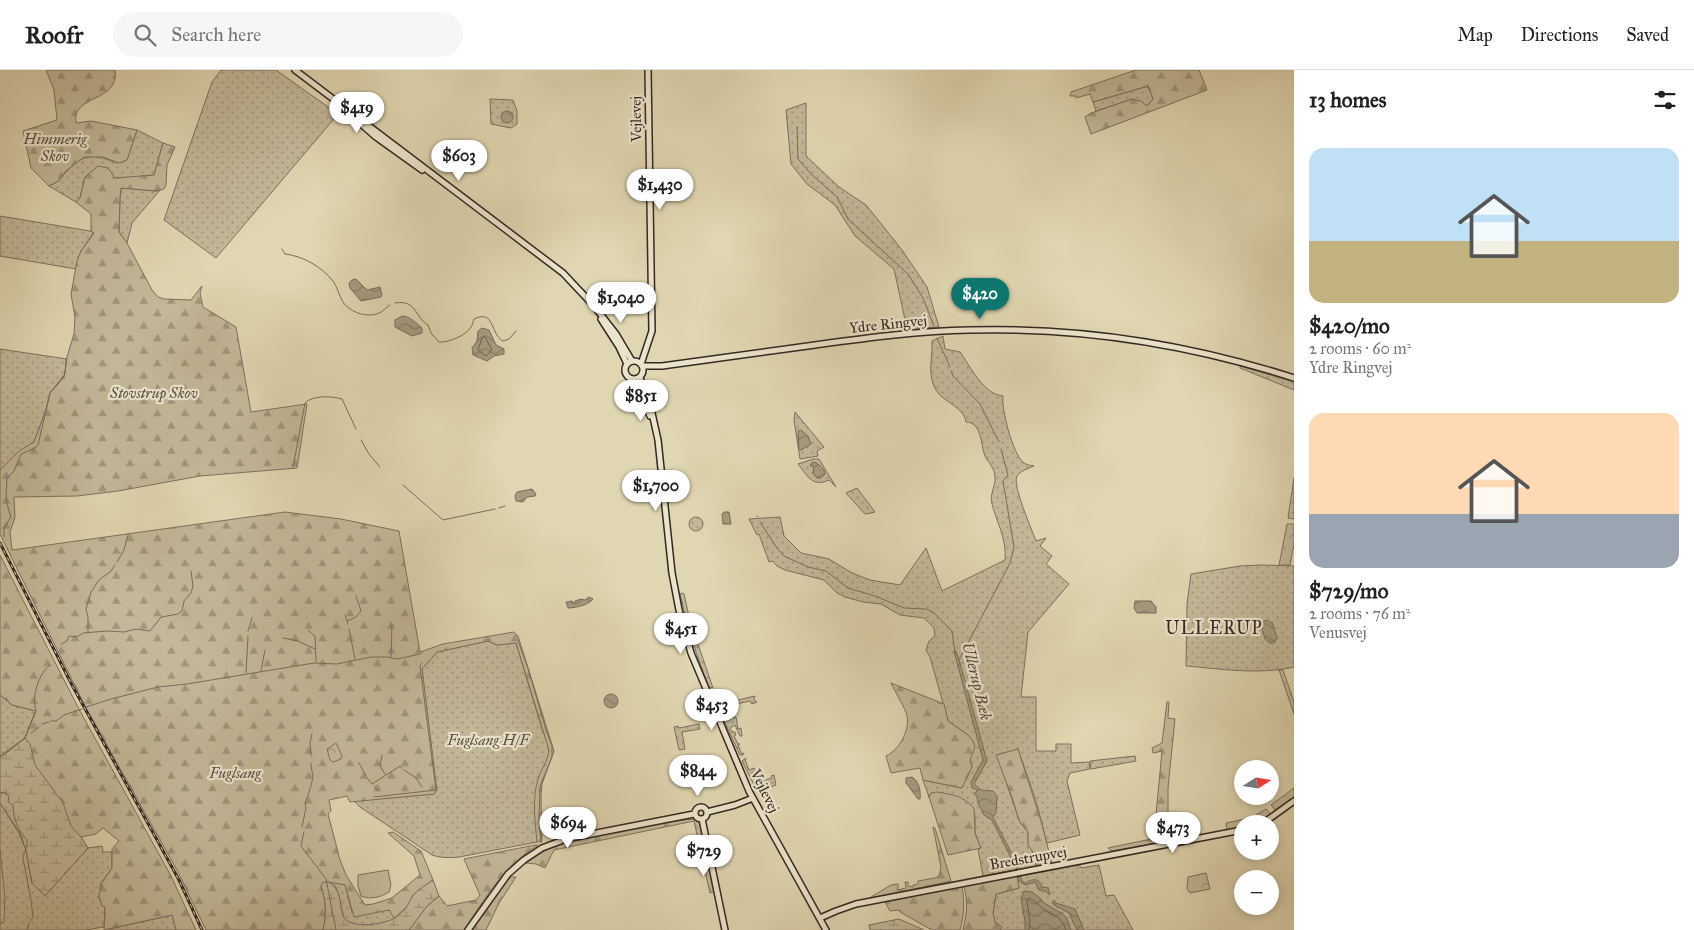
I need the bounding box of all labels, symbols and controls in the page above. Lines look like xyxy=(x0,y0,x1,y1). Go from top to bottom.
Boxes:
search box xyxy=(113,12,463,57)
text: Roofr xyxy=(25,20,83,50)
icon: search xyxy=(131,21,159,49)
text: Search here xyxy=(171,23,261,46)
text: Map xyxy=(1457,24,1493,46)
text: Directions xyxy=(1521,24,1598,46)
text: Saved xyxy=(1626,24,1669,46)
icon: filters xyxy=(1651,86,1679,114)
text: 13 homes xyxy=(1309,87,1386,113)
pin: $419 xyxy=(327,92,387,134)
street label: Vejlevej xyxy=(627,96,645,143)
text: $419 xyxy=(340,98,374,117)
park label: Himmerig Skov xyxy=(22,130,88,165)
pin: $603 xyxy=(429,140,489,182)
text: $603 xyxy=(442,146,476,165)
pin: $1,430 xyxy=(619,168,701,211)
text: $1,430 xyxy=(638,175,682,194)
icon: home xyxy=(1449,181,1539,271)
pin: $420 xyxy=(950,278,1010,320)
pin: $1,040 xyxy=(580,282,662,324)
text: $420 xyxy=(962,284,998,303)
text: $1,040 xyxy=(597,288,645,307)
street label: Ydre Ringvej xyxy=(848,311,928,337)
text: $420/mo xyxy=(1309,313,1390,339)
text: 2 rooms · 60 m² xyxy=(1309,339,1411,358)
text: Ydre Ringvej xyxy=(1309,358,1392,377)
pin: $851 xyxy=(611,380,671,422)
park label: Stovstrup Skov xyxy=(109,384,198,403)
text: $851 xyxy=(625,386,657,405)
icon: home xyxy=(1449,446,1539,536)
pin: $1,700 xyxy=(615,470,697,512)
text: $1,700 xyxy=(633,476,679,495)
text: $729/mo xyxy=(1309,578,1388,604)
text: 2 rooms · 76 m² xyxy=(1309,604,1410,623)
pin: $451 xyxy=(651,612,711,655)
district label: ULLERUP xyxy=(1165,617,1263,639)
text: $451 xyxy=(665,619,697,638)
text: Venusvej xyxy=(1309,623,1367,642)
water label: Ullerup Bæk xyxy=(957,640,996,722)
pin: $453 xyxy=(682,688,742,731)
text: $453 xyxy=(696,695,728,714)
park label: Fuglsang H/F xyxy=(446,731,530,749)
pin: $844 xyxy=(668,754,728,797)
north arrow xyxy=(1234,760,1279,805)
map controls xyxy=(1234,760,1279,915)
text: $844 xyxy=(680,761,716,780)
park label: Fuglsang xyxy=(208,764,262,782)
street label: Vejlevej xyxy=(746,765,783,816)
pin: $694 xyxy=(538,806,598,849)
pin: $473 xyxy=(1143,812,1203,854)
text: $694 xyxy=(550,813,586,832)
button: + xyxy=(1234,815,1279,860)
text: $473 xyxy=(1157,818,1189,837)
pin: $729 xyxy=(674,834,734,877)
text: $729 xyxy=(687,841,721,860)
street label: Bredstrupvej xyxy=(988,842,1068,874)
button: − xyxy=(1234,870,1279,915)

